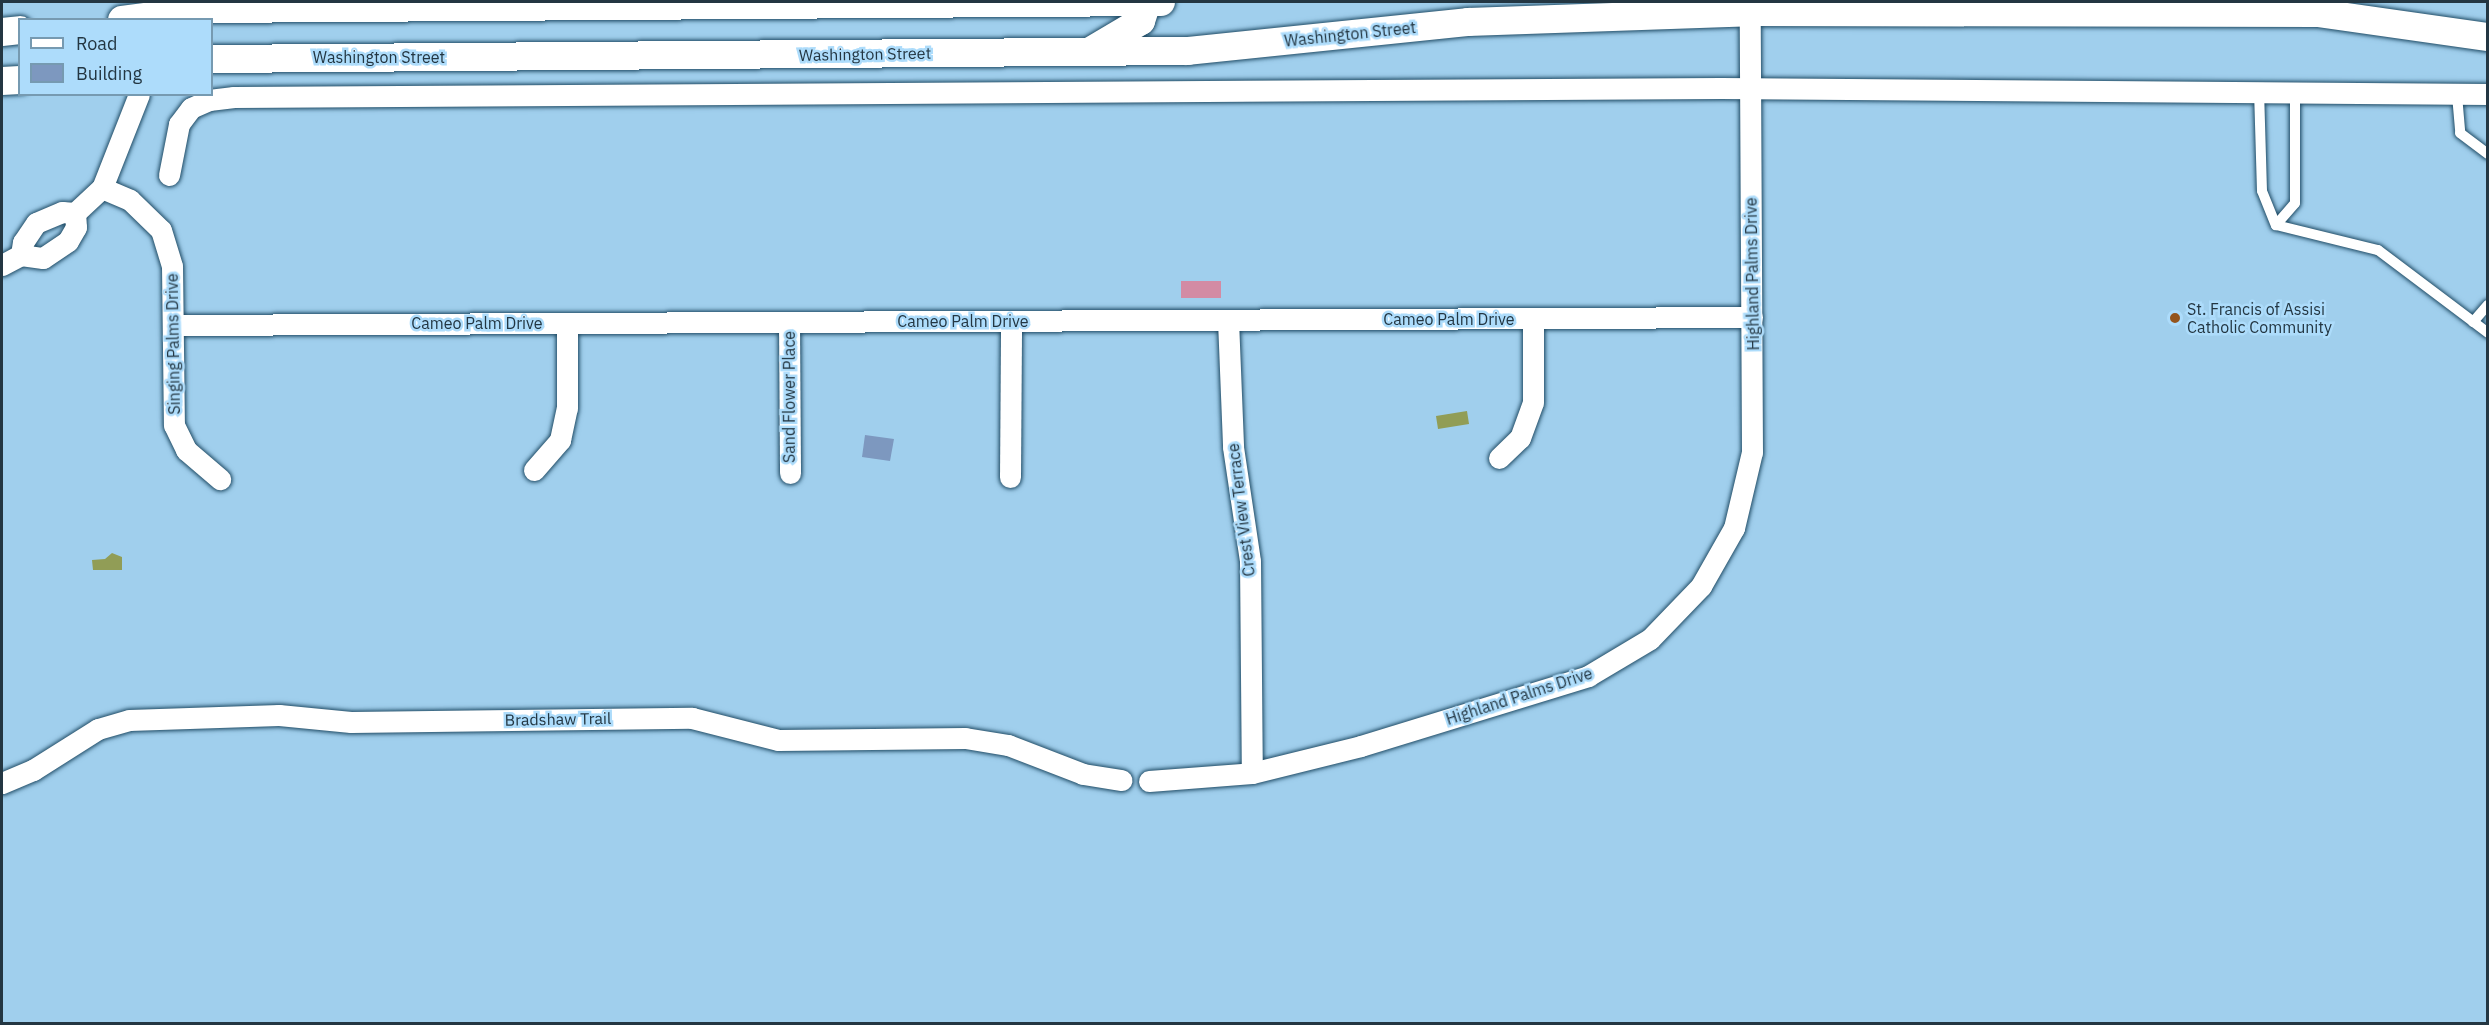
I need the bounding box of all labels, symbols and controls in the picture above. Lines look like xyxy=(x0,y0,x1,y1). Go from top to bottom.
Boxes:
legend xyxy=(18,18,213,96)
street label: Washington Street xyxy=(1283,18,1417,50)
text: Road xyxy=(76,32,117,55)
street label: Washington Street xyxy=(799,43,931,65)
street label: Washington Street xyxy=(313,47,445,67)
text: Building xyxy=(76,62,142,85)
street label: Highland Palms Drive xyxy=(1741,197,1763,351)
street label: Singing Palms Drive xyxy=(162,273,184,415)
place label: St. Francis of Assisi Catholic Community xyxy=(2187,299,2332,337)
street label: Cameo Palm Drive xyxy=(1383,309,1515,329)
street label: Cameo Palm Drive xyxy=(897,311,1029,331)
marker: St. Francis of Assisi Catholic Community xyxy=(2168,311,2182,325)
street label: Cameo Palm Drive xyxy=(411,313,543,333)
street label: Sand Flower Place xyxy=(779,331,799,463)
street label: Crest View Terrace xyxy=(1223,442,1259,578)
street label: Highland Palms Drive xyxy=(1443,663,1595,729)
street label: Bradshaw Trail xyxy=(505,708,611,730)

